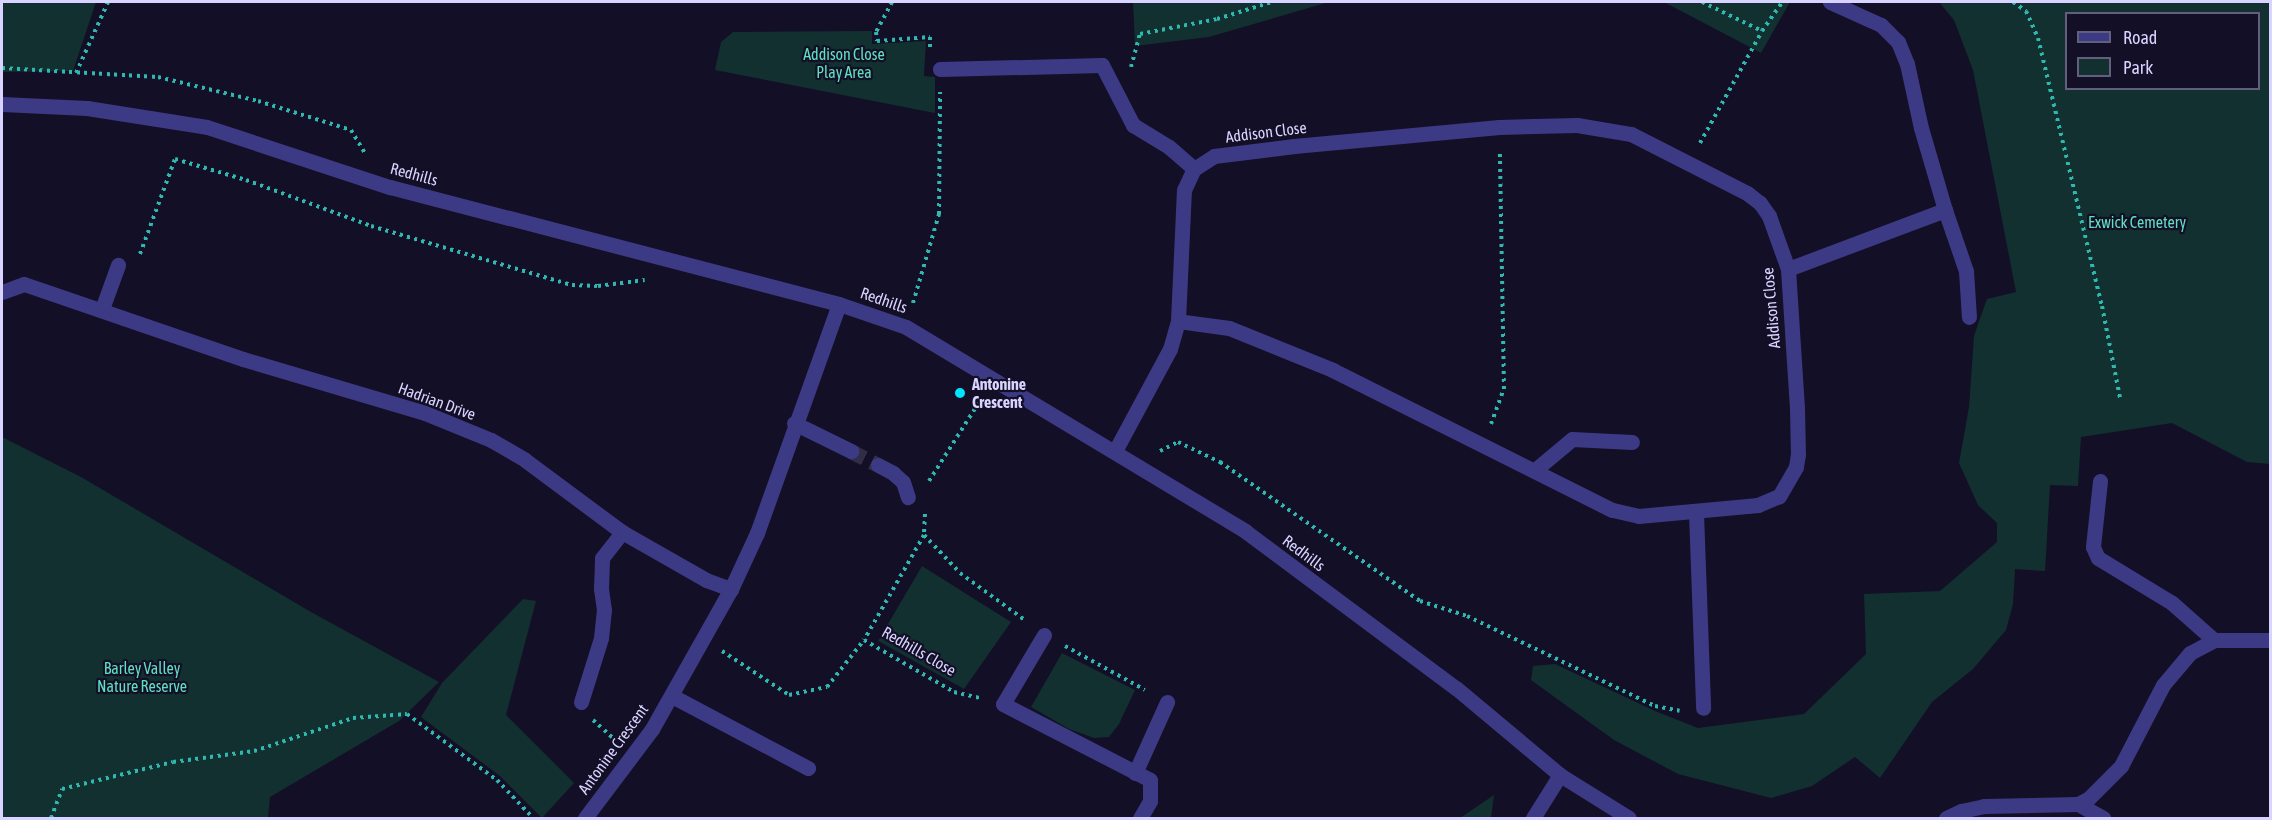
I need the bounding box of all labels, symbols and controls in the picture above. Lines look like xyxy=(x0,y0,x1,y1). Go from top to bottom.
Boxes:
legend xyxy=(2065,12,2260,90)
text: Road xyxy=(2123,27,2157,48)
park label: Addison Close Play Area xyxy=(803,44,885,82)
text: Park xyxy=(2123,57,2153,78)
street label: Addison Close xyxy=(1224,118,1308,146)
street label: Redhills xyxy=(388,158,440,190)
park label: Exwick Cemetery xyxy=(2088,212,2186,232)
street label: Addison Close xyxy=(1758,267,1784,349)
street label: Redhills xyxy=(858,283,910,317)
place label: Antonine Crescent xyxy=(972,374,1026,412)
street label: Hadrian Drive xyxy=(396,378,478,424)
marker: Antonine Crescent xyxy=(953,386,967,400)
street label: Redhills xyxy=(1279,531,1329,575)
street label: Redhills Close xyxy=(879,622,959,680)
park label: Barley Valley Nature Reserve xyxy=(97,658,187,696)
street label: Antonine Crescent xyxy=(574,700,652,798)

